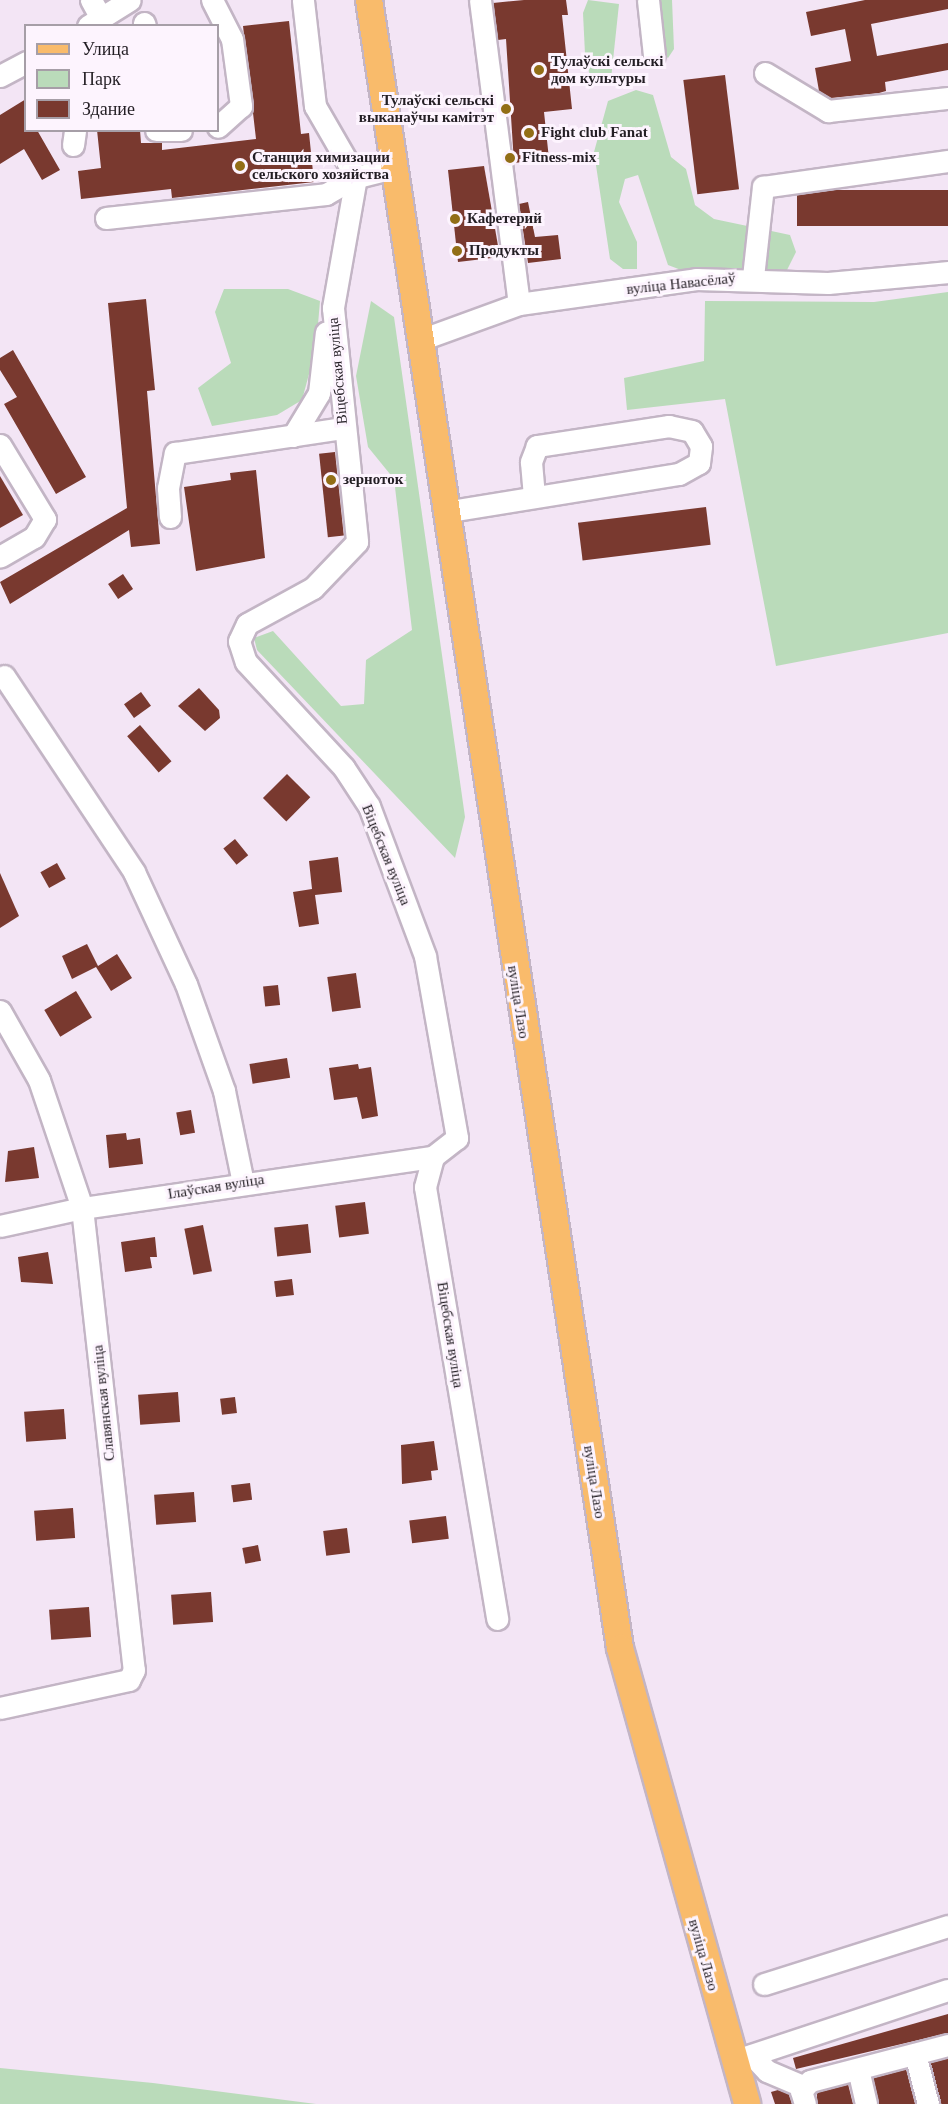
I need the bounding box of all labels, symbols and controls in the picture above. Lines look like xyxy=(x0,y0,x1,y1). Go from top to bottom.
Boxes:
legend xyxy=(24,24,219,132)
text: Улица xyxy=(82,39,129,59)
place label: Тулаўскі сельскі дом культуры xyxy=(551,52,663,87)
marker: Тулаўскі сельскі дом культуры xyxy=(532,63,546,77)
text: Парк xyxy=(82,69,121,89)
place label: Тулаўскі сельскі выканаўчы камітэт xyxy=(359,91,494,126)
text: Здание xyxy=(82,99,135,119)
marker: Тулаўскі сельскі выканаўчы камітэт xyxy=(499,102,513,116)
place label: Fight club Fanat xyxy=(541,124,648,142)
marker: Fight club Fanat xyxy=(522,126,536,140)
place label: Станция химизации сельского хозяйства xyxy=(252,148,390,183)
place label: Fitness-mix xyxy=(522,149,596,167)
marker: Fitness-mix xyxy=(503,151,517,165)
marker: Станция химизации сельского хозяйства xyxy=(233,159,247,173)
place label: Кафетерий xyxy=(467,210,542,228)
marker: Кафетерий xyxy=(448,212,462,226)
place label: Продукты xyxy=(469,242,539,260)
marker: Продукты xyxy=(450,244,464,258)
street label: вуліца Навасёлаў xyxy=(626,269,736,299)
street label: Віцебская вуліца xyxy=(324,317,352,425)
place label: зерноток xyxy=(343,471,403,489)
marker: зерноток xyxy=(324,473,338,487)
street label: Віцебская вуліца xyxy=(358,802,414,908)
street label: вуліца Лазо xyxy=(503,964,533,1040)
street label: Ілаўская вуліца xyxy=(166,1170,266,1204)
street label: Віцебская вуліца xyxy=(433,1281,467,1389)
street label: Славянская вуліца xyxy=(89,1344,119,1462)
street label: вуліца Лазо xyxy=(579,1444,609,1520)
street label: вуліца Лазо xyxy=(684,1917,722,1993)

